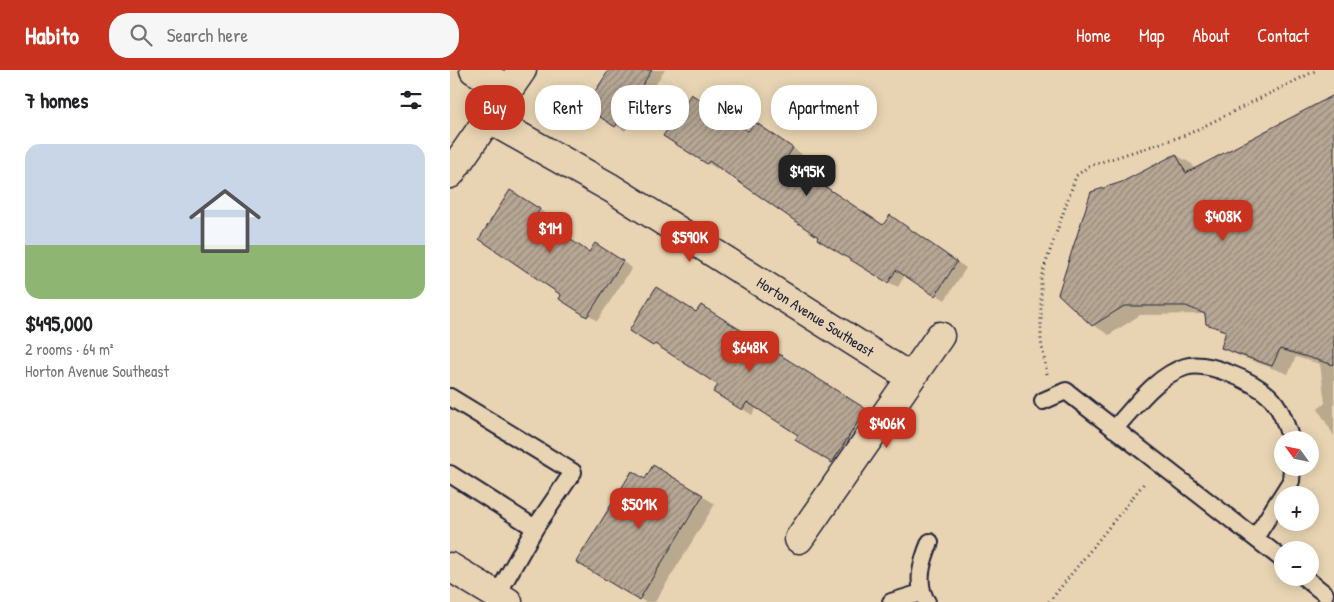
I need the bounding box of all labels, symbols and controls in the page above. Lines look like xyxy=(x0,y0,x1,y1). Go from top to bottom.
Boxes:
search box xyxy=(109,13,459,58)
text: Habito xyxy=(25,19,79,51)
icon: search xyxy=(127,21,155,49)
text: Search here xyxy=(167,22,248,48)
text: Home xyxy=(1076,23,1111,48)
text: Map xyxy=(1139,23,1164,48)
text: About xyxy=(1192,23,1229,48)
text: Contact xyxy=(1257,23,1309,48)
chip: Buy xyxy=(465,85,525,130)
chip: Rent xyxy=(535,85,601,130)
chip: Filters xyxy=(611,85,689,130)
chip: New xyxy=(699,85,761,130)
chip: Apartment xyxy=(771,85,877,130)
text: 7 homes xyxy=(25,86,88,115)
icon: filters xyxy=(397,86,425,114)
pin: $495K xyxy=(772,154,842,197)
text: $495K xyxy=(789,160,825,182)
icon: home xyxy=(180,176,270,266)
pin: $408K xyxy=(1188,200,1258,242)
text: $408K xyxy=(1205,205,1241,227)
pin: $1M xyxy=(526,212,574,254)
text: $1M xyxy=(538,217,562,239)
pin: $590K xyxy=(655,220,725,263)
text: $590K xyxy=(672,226,708,248)
street label: Horton Avenue Southeast xyxy=(753,272,879,362)
text: $495,000 xyxy=(25,309,93,338)
pin: $648K xyxy=(715,330,785,373)
text: $648K xyxy=(732,336,768,358)
text: 2 rooms · 64 m² xyxy=(25,338,113,360)
text: Horton Avenue Southeast xyxy=(25,360,169,382)
pin: $406K xyxy=(852,406,922,449)
text: $406K xyxy=(869,412,905,434)
north arrow xyxy=(1274,431,1319,476)
map controls xyxy=(1274,431,1319,586)
button: + xyxy=(1274,486,1319,531)
pin: $501K xyxy=(604,488,674,530)
text: $501K xyxy=(621,493,657,515)
button: − xyxy=(1274,541,1319,586)

